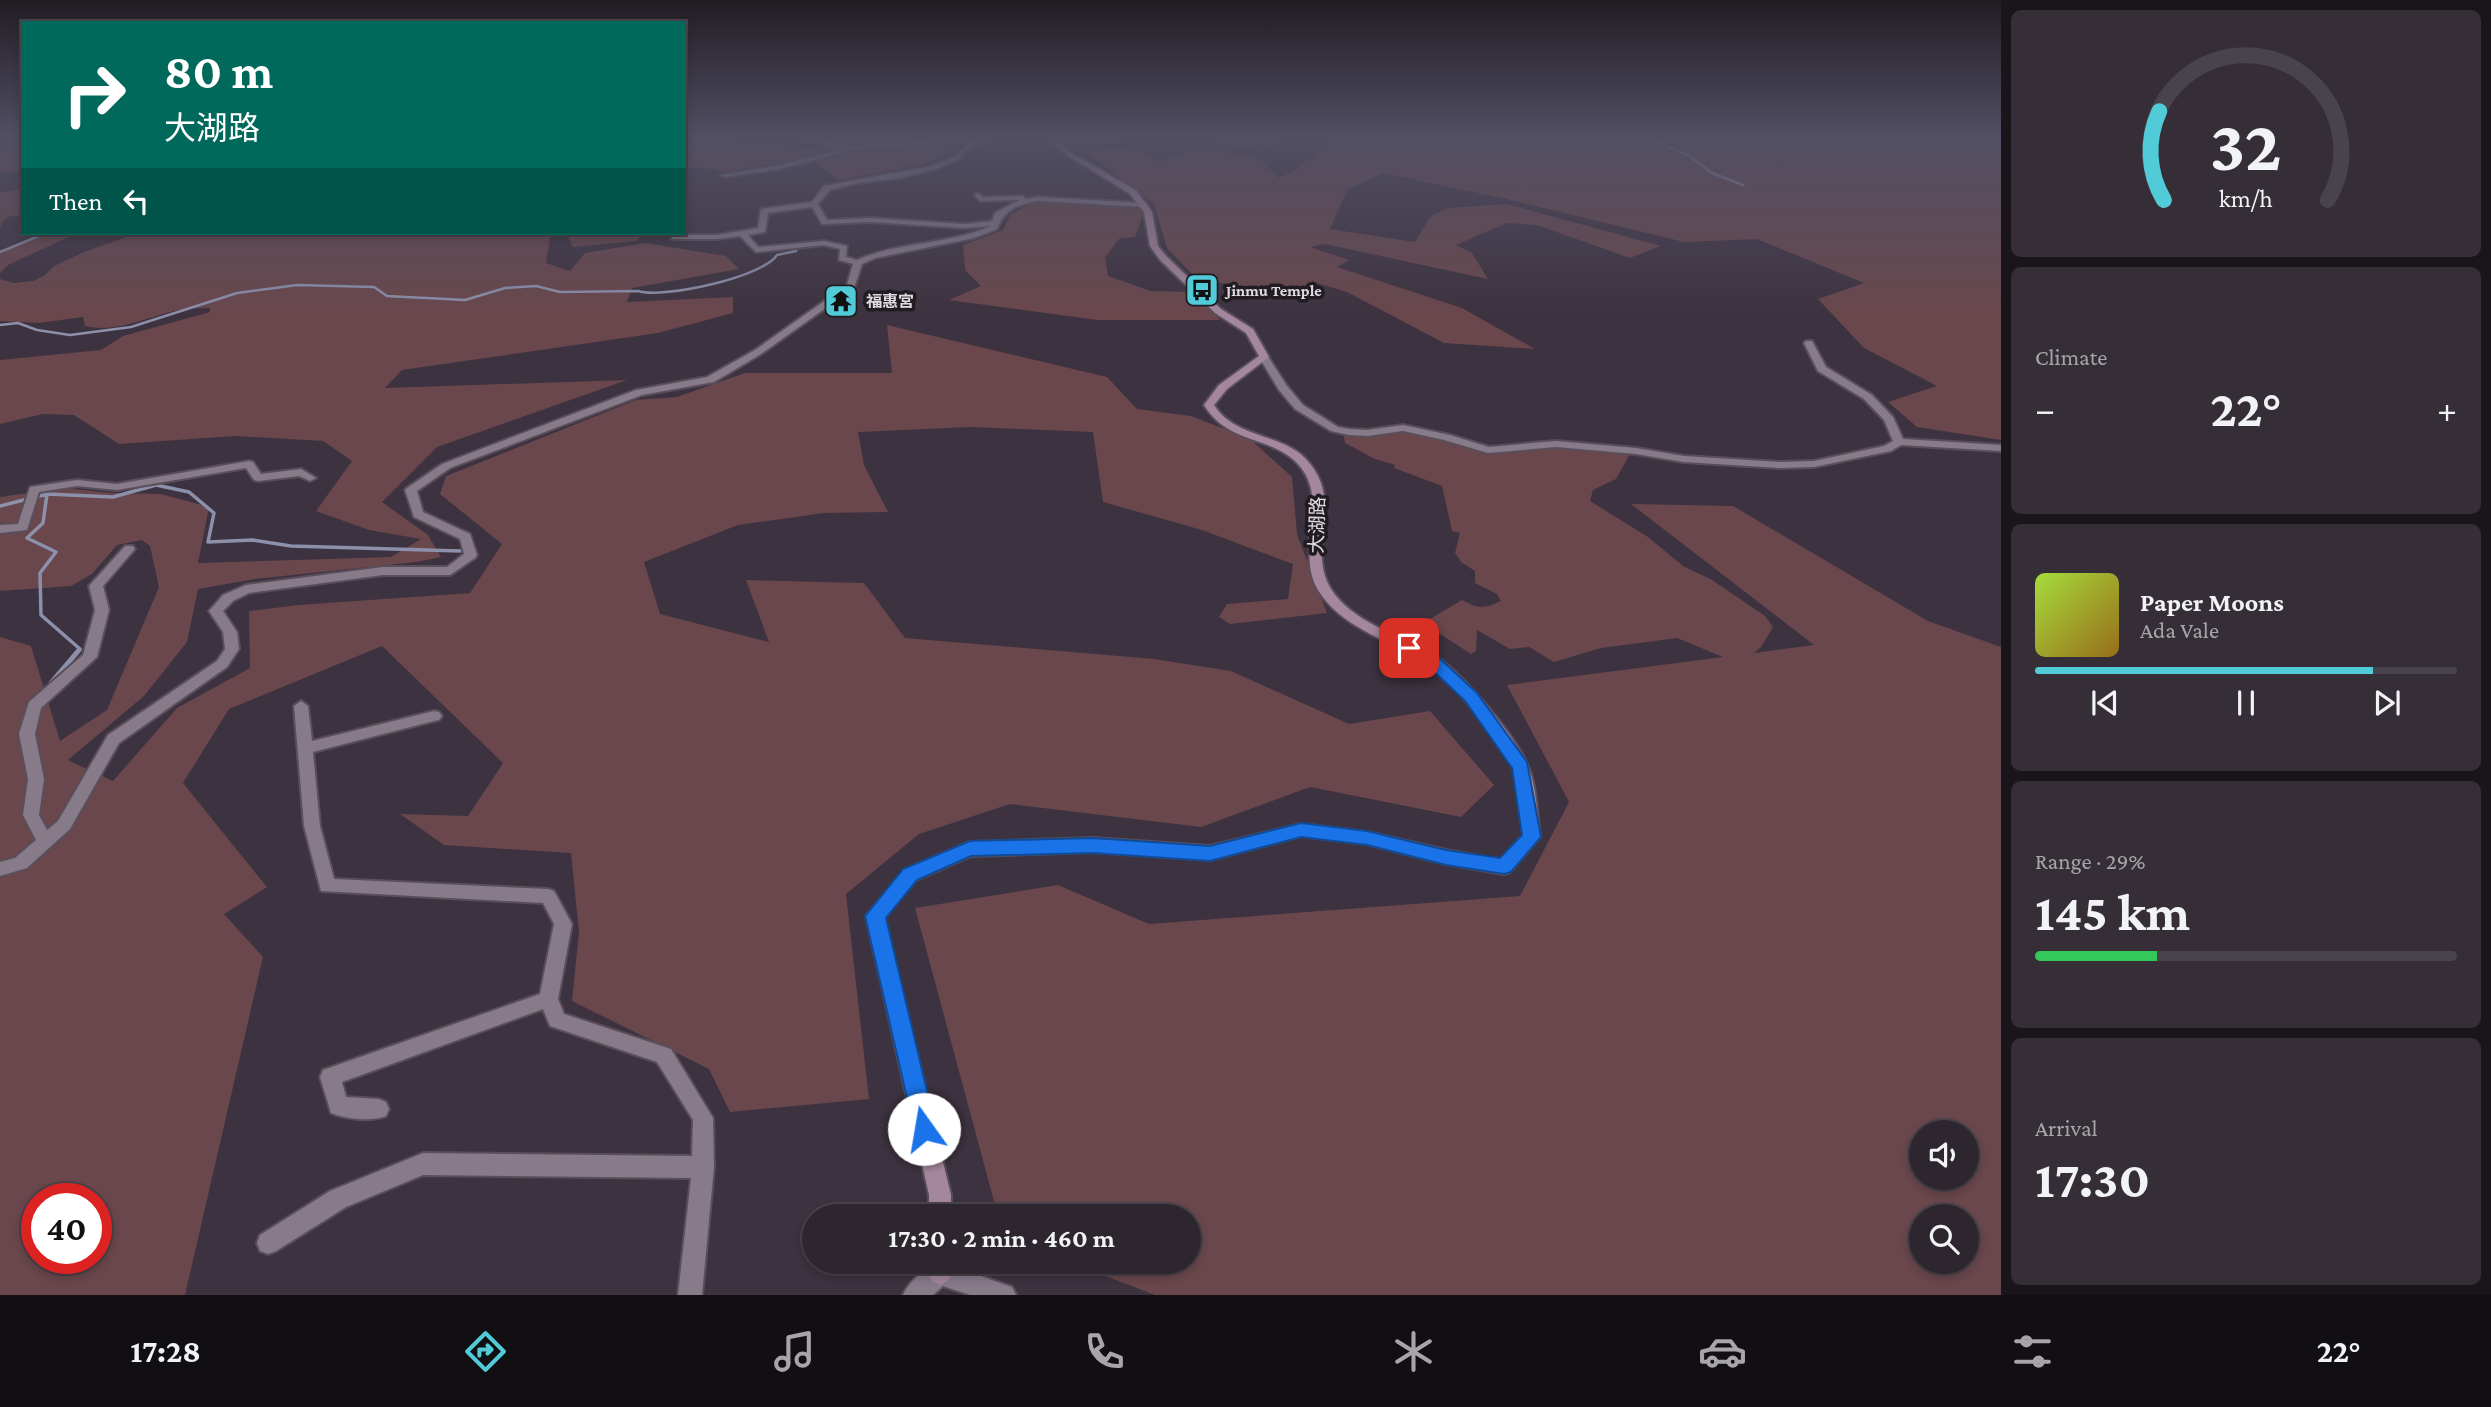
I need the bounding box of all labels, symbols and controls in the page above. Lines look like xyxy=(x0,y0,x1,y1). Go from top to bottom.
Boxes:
text: 80 m xyxy=(164,44,273,99)
icon: right xyxy=(49,49,140,140)
text: 32 xyxy=(2210,105,2282,186)
text: 大湖路 xyxy=(164,110,260,146)
icon: left xyxy=(117,182,155,220)
text: km/h xyxy=(2219,184,2273,211)
text: Then xyxy=(49,187,103,216)
bus stop icon: Jinmu Temple xyxy=(1183,271,1221,309)
temple icon: 福惠宮 xyxy=(822,282,860,320)
place label: Jinmu Temple xyxy=(1224,282,1322,299)
place label: 福惠宮 xyxy=(866,293,914,310)
text: Climate xyxy=(2035,344,2107,370)
text: 22° xyxy=(2210,379,2282,437)
text: − xyxy=(2035,388,2055,430)
text: + xyxy=(2437,388,2457,430)
street label: 大湖路 xyxy=(1306,496,1328,554)
text: Paper Moons xyxy=(2140,588,2284,617)
text: Ada Vale xyxy=(2140,617,2219,643)
pin xyxy=(1379,618,1439,678)
icon: arrive xyxy=(1390,629,1428,667)
icon: previous xyxy=(2086,684,2124,722)
icon: pause xyxy=(2227,684,2265,722)
icon: next xyxy=(2368,684,2406,722)
text: Range · 29% xyxy=(2035,848,2145,874)
text: 145 km xyxy=(2035,883,2190,941)
position arrow xyxy=(887,1092,961,1166)
text: Arrival xyxy=(2035,1115,2098,1141)
map controls xyxy=(1909,1120,1979,1274)
button: sound xyxy=(1909,1120,1979,1190)
text: 17:30 xyxy=(2035,1150,2150,1208)
speed limit sign: 40 xyxy=(21,1183,112,1274)
button: search xyxy=(1909,1204,1979,1274)
text: 17:30 · 2 min · 460 m xyxy=(888,1224,1115,1253)
icon: directions xyxy=(461,1327,510,1376)
icon: music xyxy=(770,1327,819,1376)
icon: phone xyxy=(1080,1327,1129,1376)
icon: climate xyxy=(1389,1327,1438,1376)
icon: car xyxy=(1698,1327,1747,1376)
icon: filters xyxy=(2008,1327,2057,1376)
text: 17:28 xyxy=(130,1333,201,1369)
text: 22° xyxy=(2317,1333,2361,1369)

